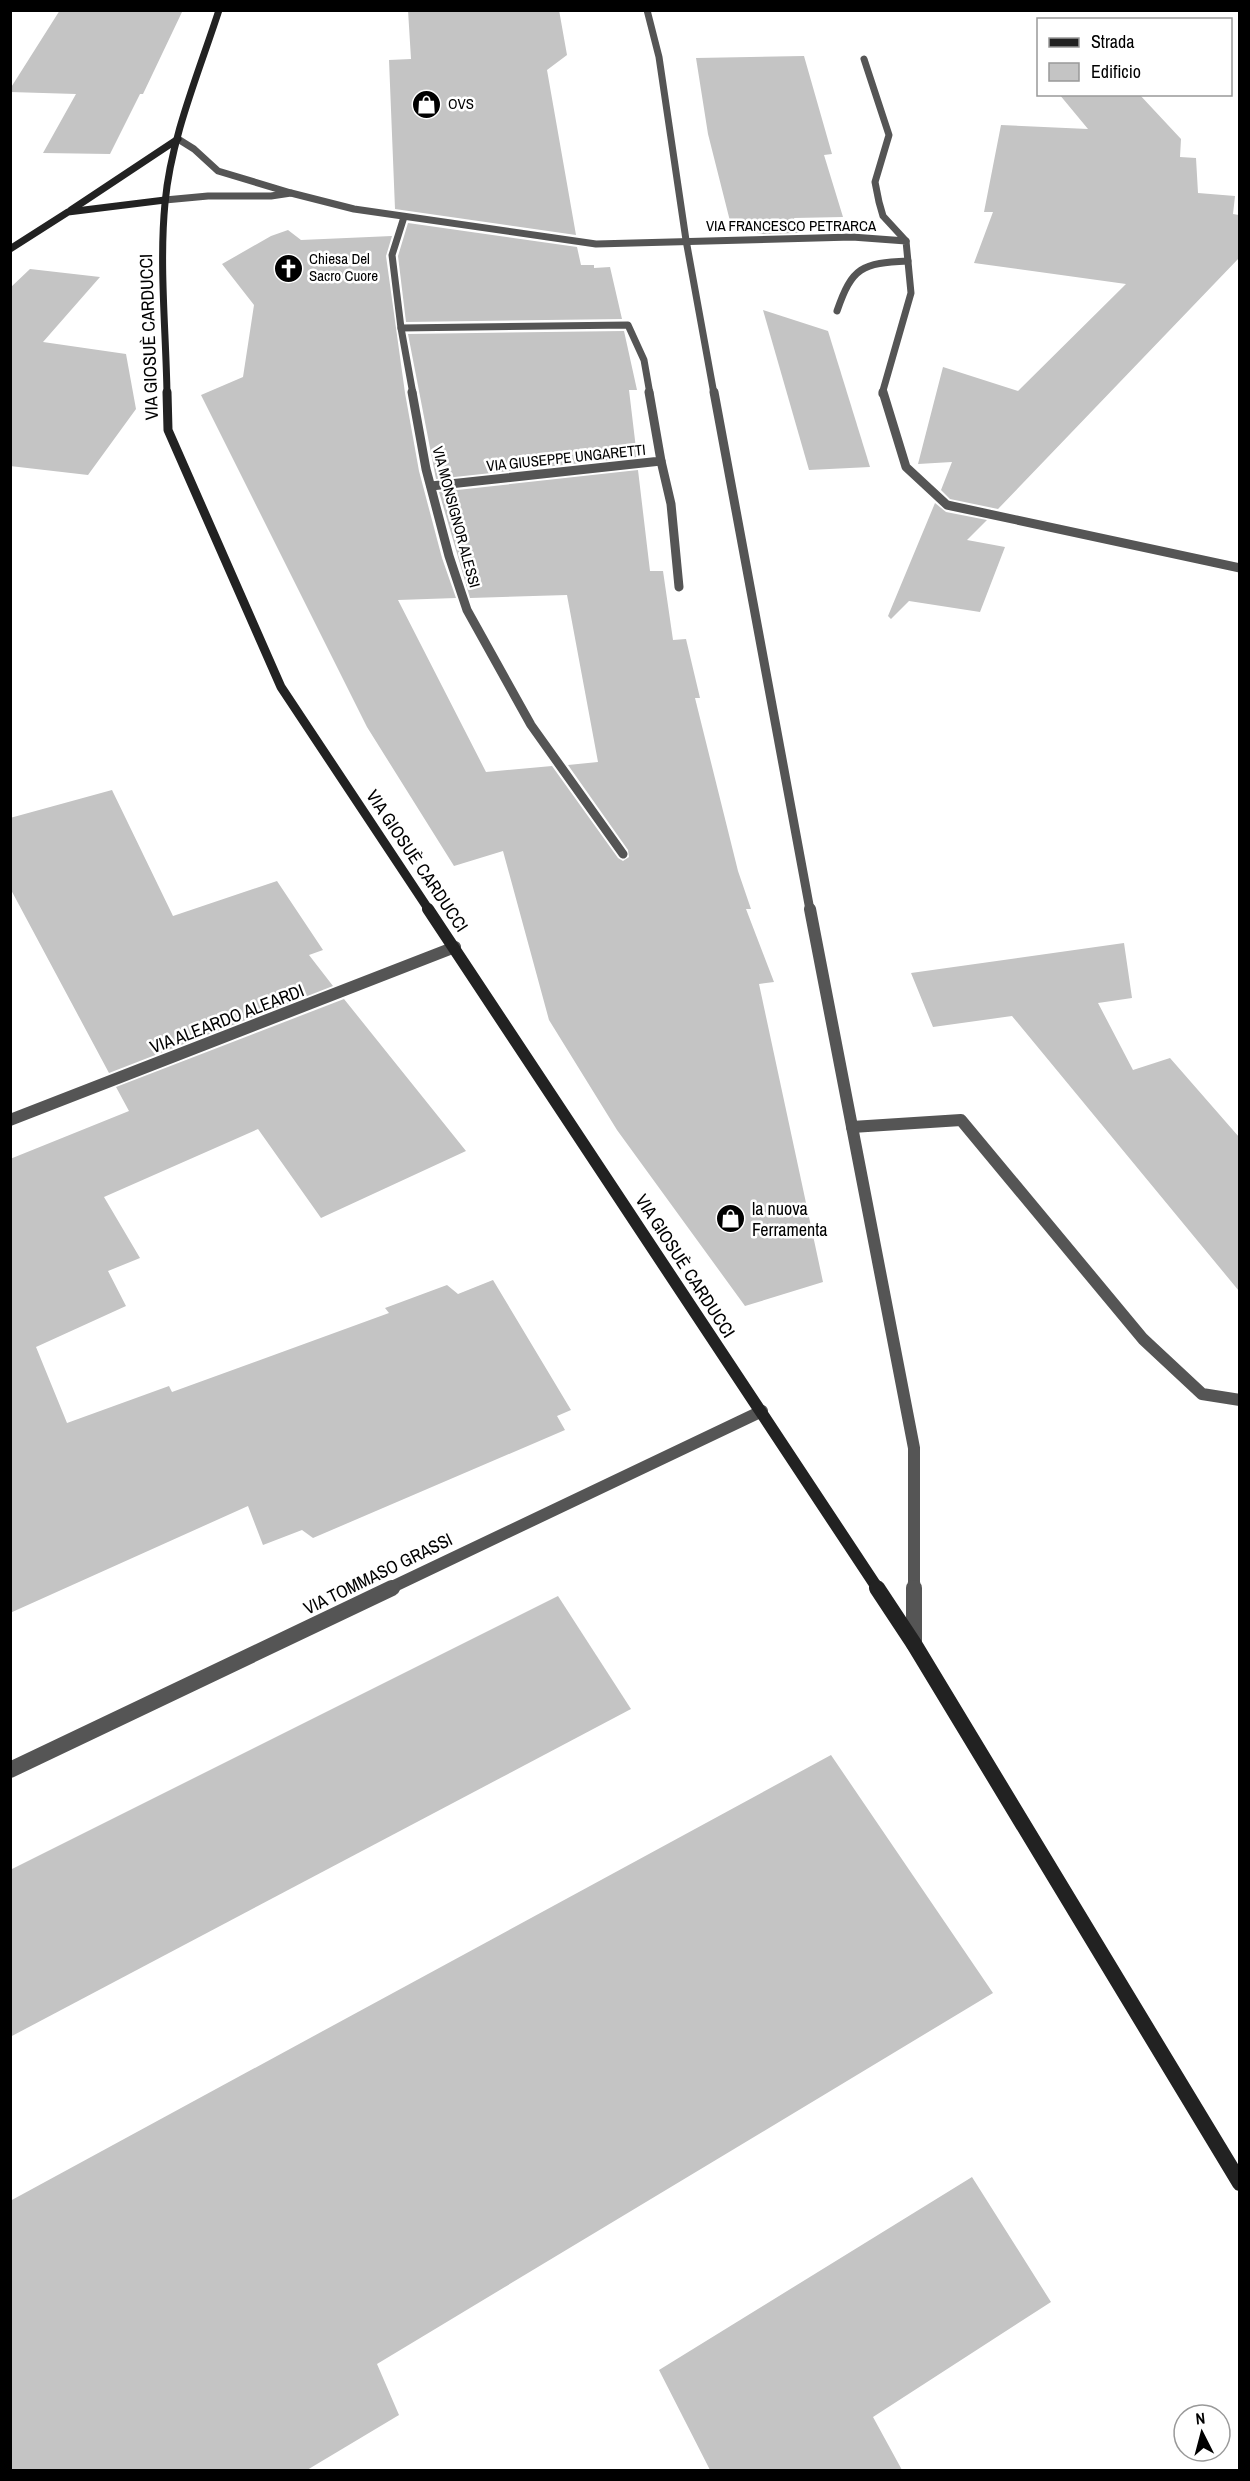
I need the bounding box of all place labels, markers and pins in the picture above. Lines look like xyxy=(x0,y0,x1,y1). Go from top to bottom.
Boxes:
shop icon: OVS xyxy=(411,88,443,120)
place label: OVS xyxy=(448,93,474,114)
place label: Chiesa Del Sacro Cuore xyxy=(309,248,378,286)
church icon: Chiesa Del Sacro Cuore xyxy=(272,252,304,284)
place label: la nuova Ferramenta xyxy=(752,1196,828,1242)
shop icon: la nuova Ferramenta xyxy=(715,1203,747,1235)

